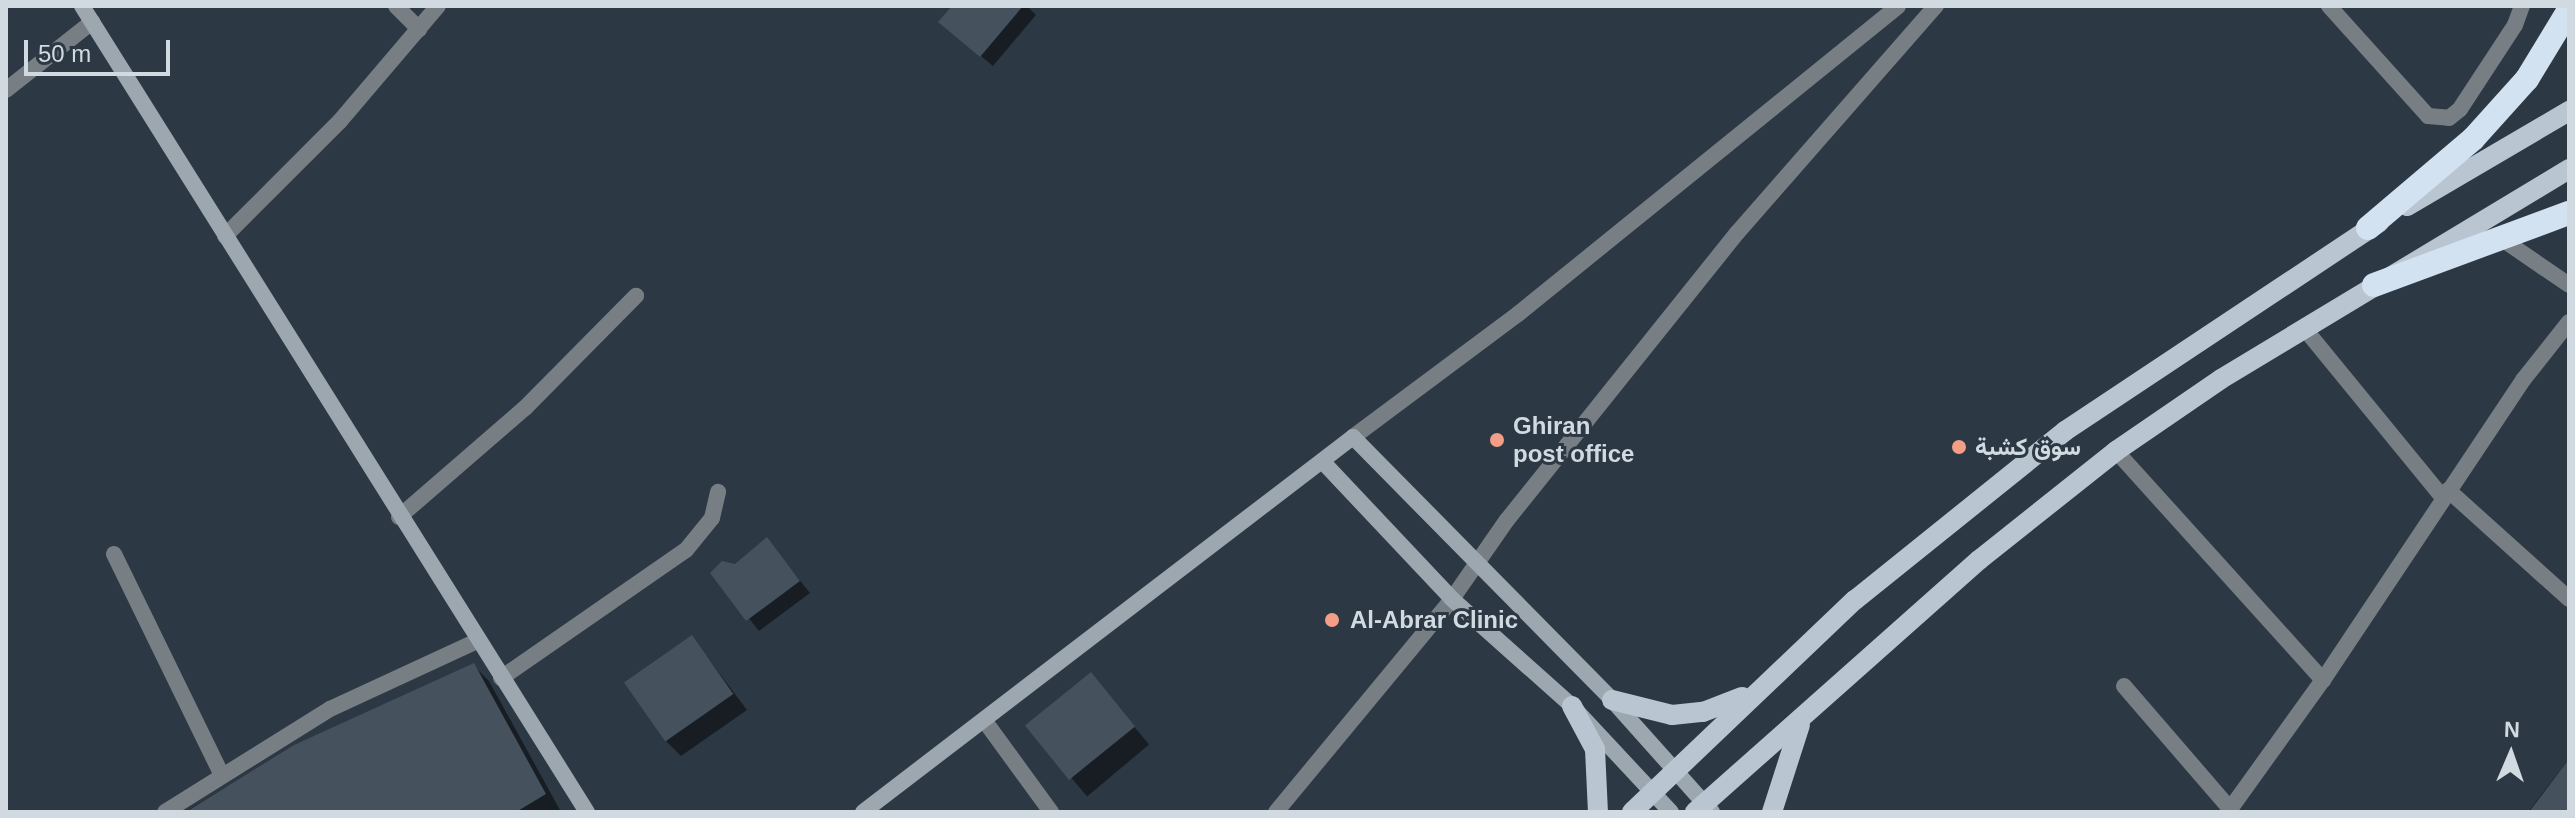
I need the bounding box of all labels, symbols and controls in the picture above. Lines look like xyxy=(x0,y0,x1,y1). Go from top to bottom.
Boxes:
scale bar xyxy=(28,24,174,74)
text: 50 m xyxy=(38,40,91,67)
place label: Ghiran post office xyxy=(1513,412,1634,468)
marker: Ghiran post office xyxy=(1488,431,1506,449)
place label: سوق كشبة xyxy=(1975,433,2081,461)
marker: سوق كشبة xyxy=(1950,438,1968,456)
place label: Al-Abrar Clinic xyxy=(1350,606,1518,634)
marker: Al-Abrar Clinic xyxy=(1321,609,1343,631)
north arrow xyxy=(2471,714,2551,794)
text: N xyxy=(2503,717,2520,742)

